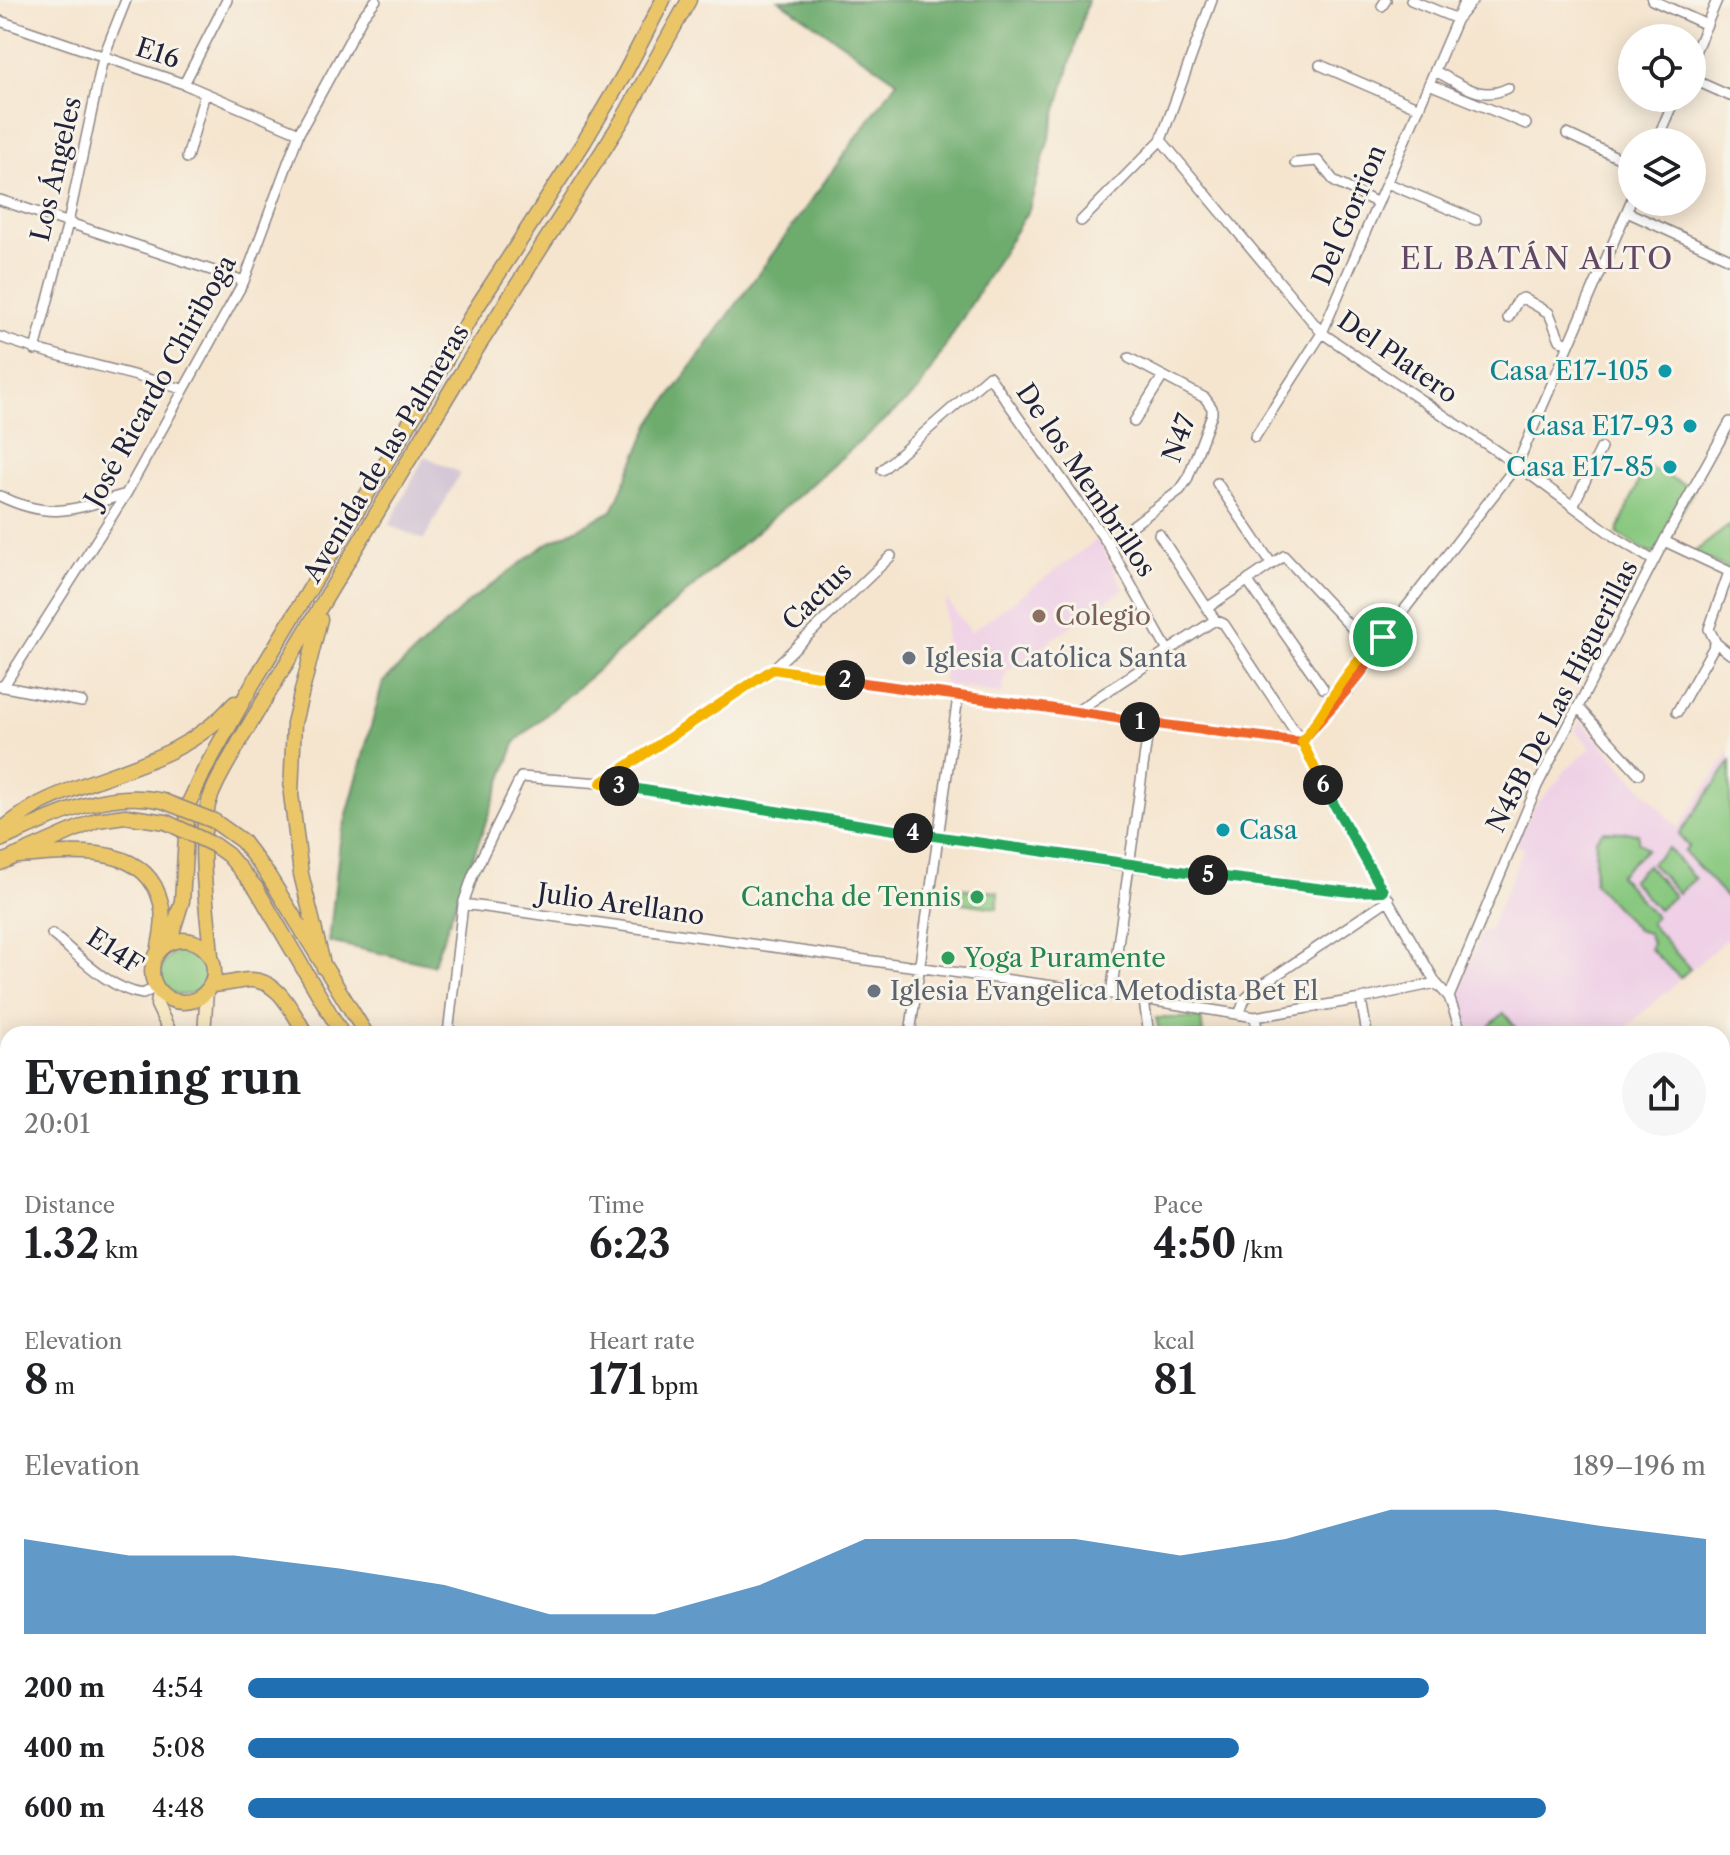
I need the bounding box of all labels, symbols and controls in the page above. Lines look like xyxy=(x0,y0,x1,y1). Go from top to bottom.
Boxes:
map controls xyxy=(1618,24,1706,216)
button: locate xyxy=(1618,24,1706,112)
street label: E16 xyxy=(132,31,184,75)
street label: Los Ángeles xyxy=(24,94,88,244)
button: layers xyxy=(1618,128,1706,216)
street label: Del Gorrion xyxy=(1305,140,1393,290)
district label: EL BATÁN ALTO xyxy=(1400,240,1674,277)
street label: José Ricardo Chiriboga xyxy=(75,249,243,516)
street label: Del Platero xyxy=(1332,304,1464,410)
street label: Avenida de las Palmeras xyxy=(296,318,476,589)
place label: Casa E17-105 xyxy=(1489,355,1649,387)
marker: Casa E17-105 xyxy=(1656,362,1674,380)
street label: De los Membrillos xyxy=(1009,377,1163,583)
street label: N47 xyxy=(1156,409,1203,467)
place label: Casa E17-93 xyxy=(1526,410,1674,442)
marker: Casa E17-93 xyxy=(1681,417,1699,435)
place label: Casa E17-85 xyxy=(1506,451,1654,483)
marker: Casa E17-85 xyxy=(1661,458,1679,476)
street label: Cactus xyxy=(776,555,858,637)
street label: N45B De Las Higuerillas xyxy=(1479,555,1645,837)
place label: Colegio xyxy=(1055,600,1151,632)
pin xyxy=(1349,603,1417,671)
marker: Colegio xyxy=(1030,607,1048,625)
icon: arrive xyxy=(1361,615,1405,659)
place label: Iglesia Católica Santa xyxy=(925,642,1187,674)
marker: Iglesia Católica Santa xyxy=(900,649,918,667)
pin: 2 xyxy=(825,660,865,700)
text: 2 xyxy=(839,666,852,693)
pin: 1 xyxy=(1120,702,1160,742)
text: 1 xyxy=(1135,708,1145,735)
pin: 6 xyxy=(1303,765,1343,805)
pin: 3 xyxy=(599,766,639,806)
text: 6 xyxy=(1316,771,1330,798)
text: 3 xyxy=(613,772,625,799)
pin: 4 xyxy=(893,813,933,853)
place label: Casa xyxy=(1239,814,1298,846)
text: 4 xyxy=(906,819,920,846)
marker: Casa xyxy=(1214,821,1232,839)
pin: 5 xyxy=(1188,855,1228,895)
text: 5 xyxy=(1202,861,1214,888)
street label: Julio Arellano xyxy=(532,876,707,932)
place label: Cancha de Tennis xyxy=(741,881,961,913)
marker: Cancha de Tennis xyxy=(968,888,986,906)
street label: E14F xyxy=(81,921,149,981)
place label: Yoga Puramente xyxy=(963,942,1166,974)
marker: Yoga Puramente xyxy=(939,949,957,967)
place label: Iglesia Evangelica Metodista Bet El xyxy=(890,975,1319,1007)
marker: Iglesia Evangelica Metodista Bet El xyxy=(865,982,883,1000)
text: Evening run xyxy=(24,1051,301,1105)
button: share xyxy=(1622,1052,1706,1136)
text: 20:01 xyxy=(24,1108,90,1140)
text: Distance xyxy=(24,1192,115,1219)
text: Time xyxy=(589,1192,644,1219)
text: Pace xyxy=(1153,1192,1203,1219)
text: 1.32 xyxy=(24,1219,99,1268)
text: 6:23 xyxy=(589,1219,671,1268)
text: 4:50 xyxy=(1153,1219,1236,1268)
text: km xyxy=(99,1237,138,1264)
text: /km xyxy=(1236,1237,1283,1264)
text: Elevation xyxy=(24,1328,122,1355)
text: Heart rate xyxy=(589,1328,695,1355)
text: kcal xyxy=(1153,1328,1195,1355)
text: 8 xyxy=(24,1355,49,1404)
text: 171 xyxy=(589,1355,646,1404)
text: 81 xyxy=(1153,1355,1196,1404)
text: m xyxy=(49,1373,75,1400)
text: bpm xyxy=(646,1373,699,1400)
text: Elevation xyxy=(24,1450,140,1482)
text: 189–196 m xyxy=(1573,1450,1706,1482)
text: 200 m xyxy=(24,1672,105,1704)
text: 4:54 xyxy=(152,1672,203,1704)
text: 400 m xyxy=(24,1732,105,1764)
text: 5:08 xyxy=(152,1732,205,1764)
text: 600 m xyxy=(24,1792,105,1824)
text: 4:48 xyxy=(152,1792,205,1824)

